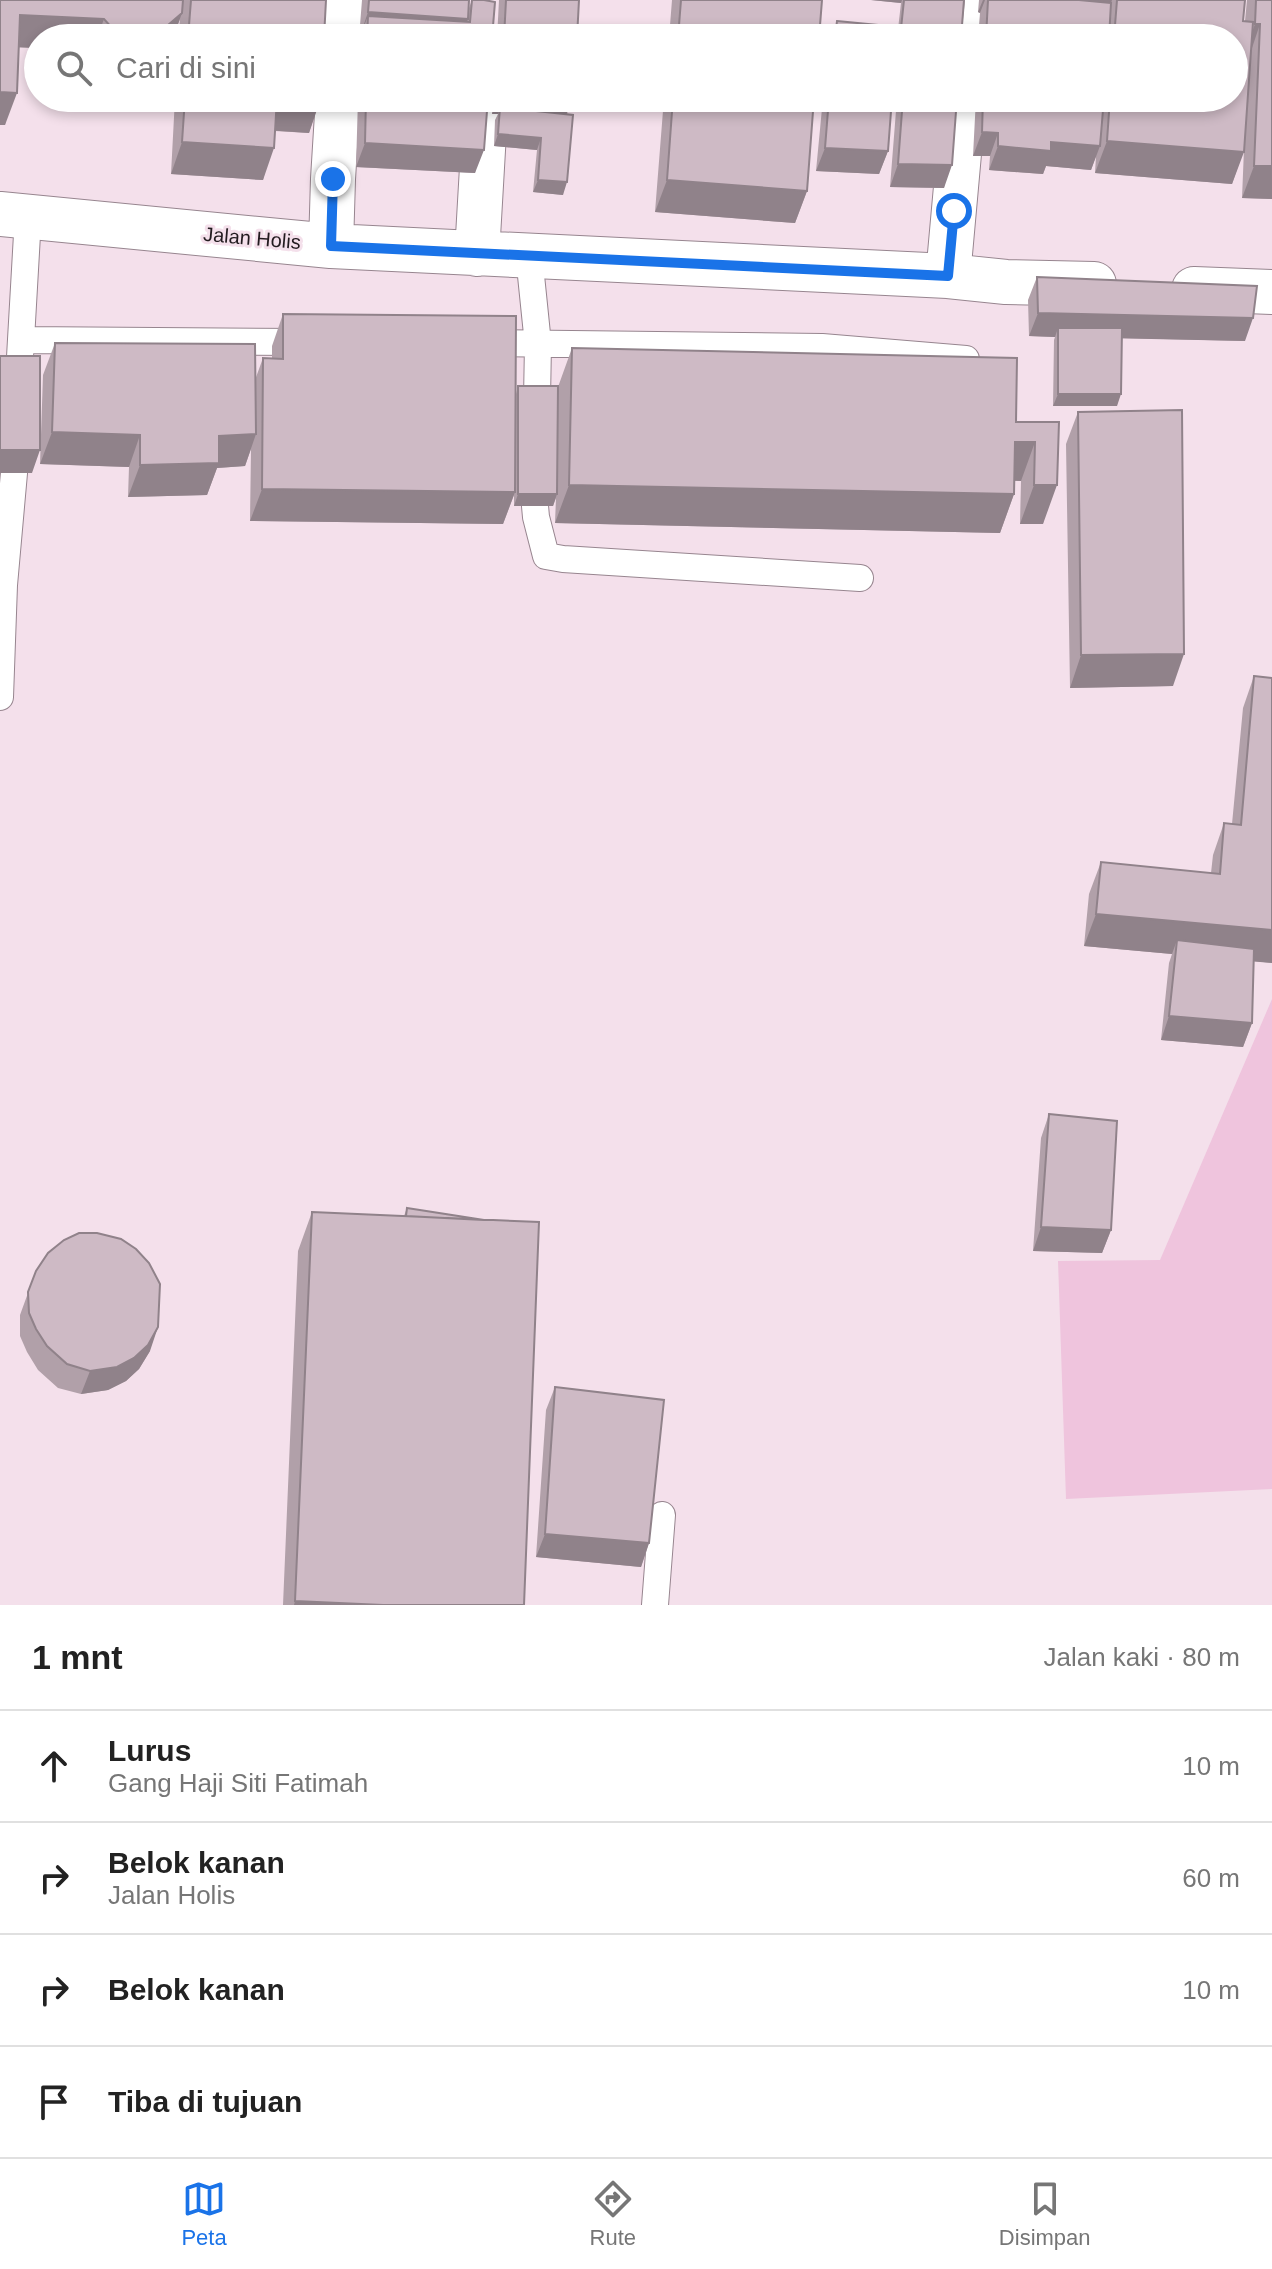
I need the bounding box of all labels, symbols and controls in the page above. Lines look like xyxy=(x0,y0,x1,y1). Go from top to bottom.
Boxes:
search box xyxy=(24,24,1248,112)
icon: search xyxy=(52,46,96,90)
text: Cari di sini xyxy=(116,51,256,84)
route end xyxy=(315,161,351,197)
route start xyxy=(936,193,972,229)
street label: Jalan Holis xyxy=(202,223,302,253)
text: 1 mnt xyxy=(32,1638,123,1676)
text: Jalan kaki · 80 m xyxy=(1043,1642,1240,1672)
text: Lurus xyxy=(108,1734,191,1767)
icon: ahead xyxy=(32,1744,76,1788)
text: 10 m xyxy=(1182,1751,1240,1781)
text: Gang Haji Siti Fatimah xyxy=(108,1768,368,1798)
text: Belok kanan xyxy=(108,1846,285,1879)
icon: right xyxy=(32,1856,76,1900)
text: 60 m xyxy=(1182,1863,1240,1893)
text: Jalan Holis xyxy=(108,1880,235,1910)
icon: right xyxy=(32,1968,76,2012)
text: Belok kanan xyxy=(108,1973,285,2006)
text: 10 m xyxy=(1182,1975,1240,2005)
icon: arrive xyxy=(32,2080,76,2124)
text: Tiba di tujuan xyxy=(108,2085,302,2118)
tab: Peta xyxy=(181,2177,227,2251)
tab: Rute xyxy=(590,2177,636,2251)
tab: Disimpan xyxy=(999,2177,1091,2251)

